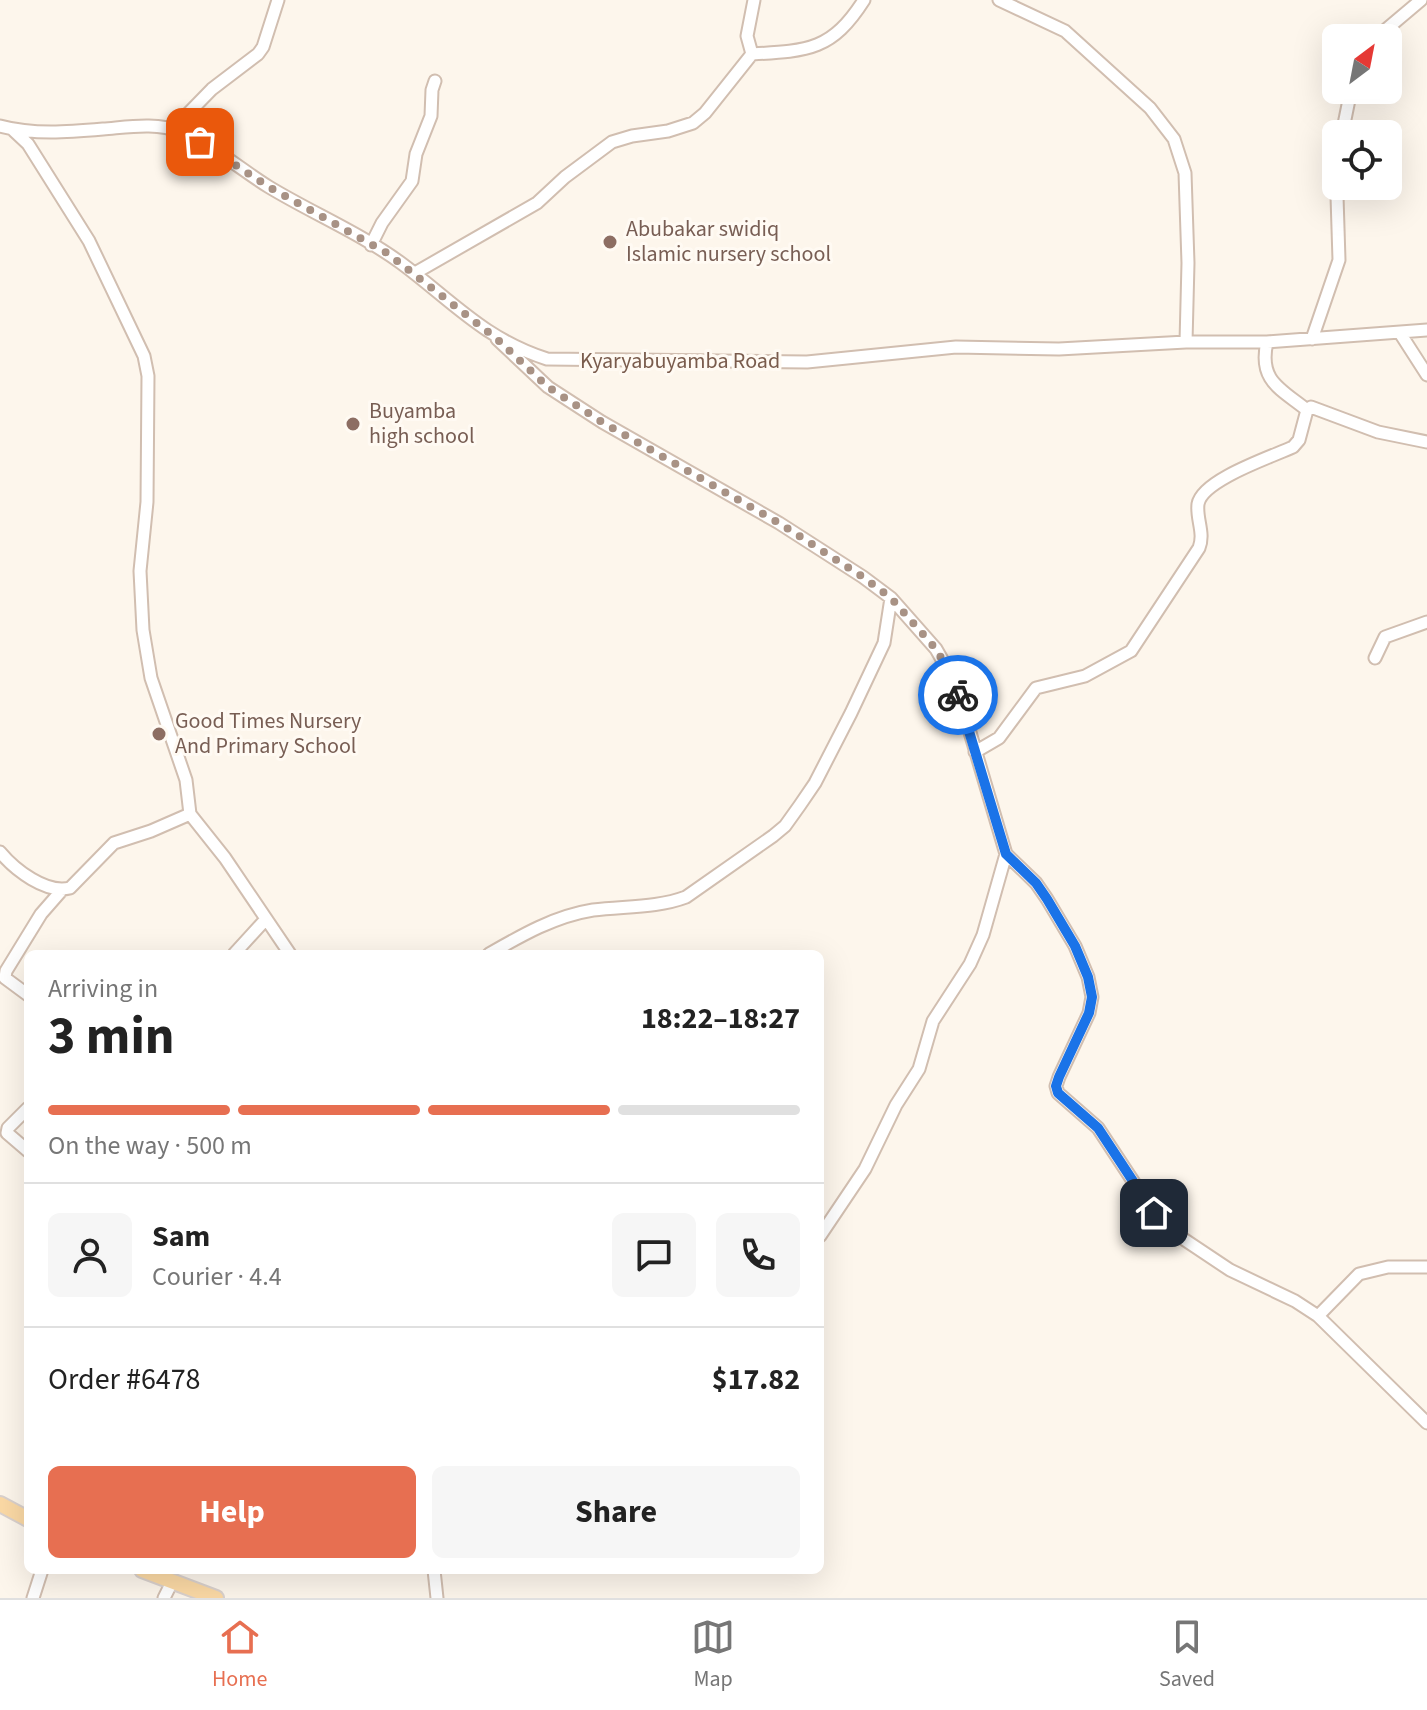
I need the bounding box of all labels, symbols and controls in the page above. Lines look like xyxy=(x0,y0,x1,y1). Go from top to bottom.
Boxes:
north arrow xyxy=(1322,24,1402,104)
map controls xyxy=(1322,24,1402,200)
pin xyxy=(166,108,234,176)
icon: bag xyxy=(178,120,222,164)
button: locate xyxy=(1322,120,1402,200)
place label: Abubakar swidiq Islamic nursery school xyxy=(626,213,831,270)
marker: Abubakar swidiq Islamic nursery school xyxy=(601,233,619,251)
street label: Kyaryabuyamba Road xyxy=(580,345,780,377)
place label: Buyamba high school xyxy=(369,395,475,452)
marker: Buyamba high school xyxy=(344,415,362,433)
courier xyxy=(918,655,998,735)
icon: bike xyxy=(936,673,980,717)
place label: Good Times Nursery And Primary School xyxy=(175,705,362,762)
marker: Good Times Nursery And Primary School xyxy=(150,725,168,743)
text: Arriving in xyxy=(48,970,158,1007)
text: 18:22–18:27 xyxy=(641,997,800,1040)
text: 3 min xyxy=(48,1000,175,1074)
text: On the way · 500 m xyxy=(48,1127,252,1164)
pin xyxy=(1120,1179,1188,1247)
icon: home xyxy=(1132,1191,1176,1235)
button: person xyxy=(48,1213,132,1297)
button: chat xyxy=(612,1213,696,1297)
button: phone xyxy=(716,1213,800,1297)
text: Sam xyxy=(152,1215,210,1258)
text: Courier · 4.4 xyxy=(152,1258,282,1295)
text: Order #6478 xyxy=(48,1358,201,1401)
text: $17.82 xyxy=(712,1358,800,1401)
button: Help xyxy=(48,1466,416,1558)
button: Share xyxy=(432,1466,800,1558)
tab: Home xyxy=(212,1615,267,1695)
tab: Map xyxy=(691,1615,735,1695)
tab: Saved xyxy=(1159,1615,1215,1695)

